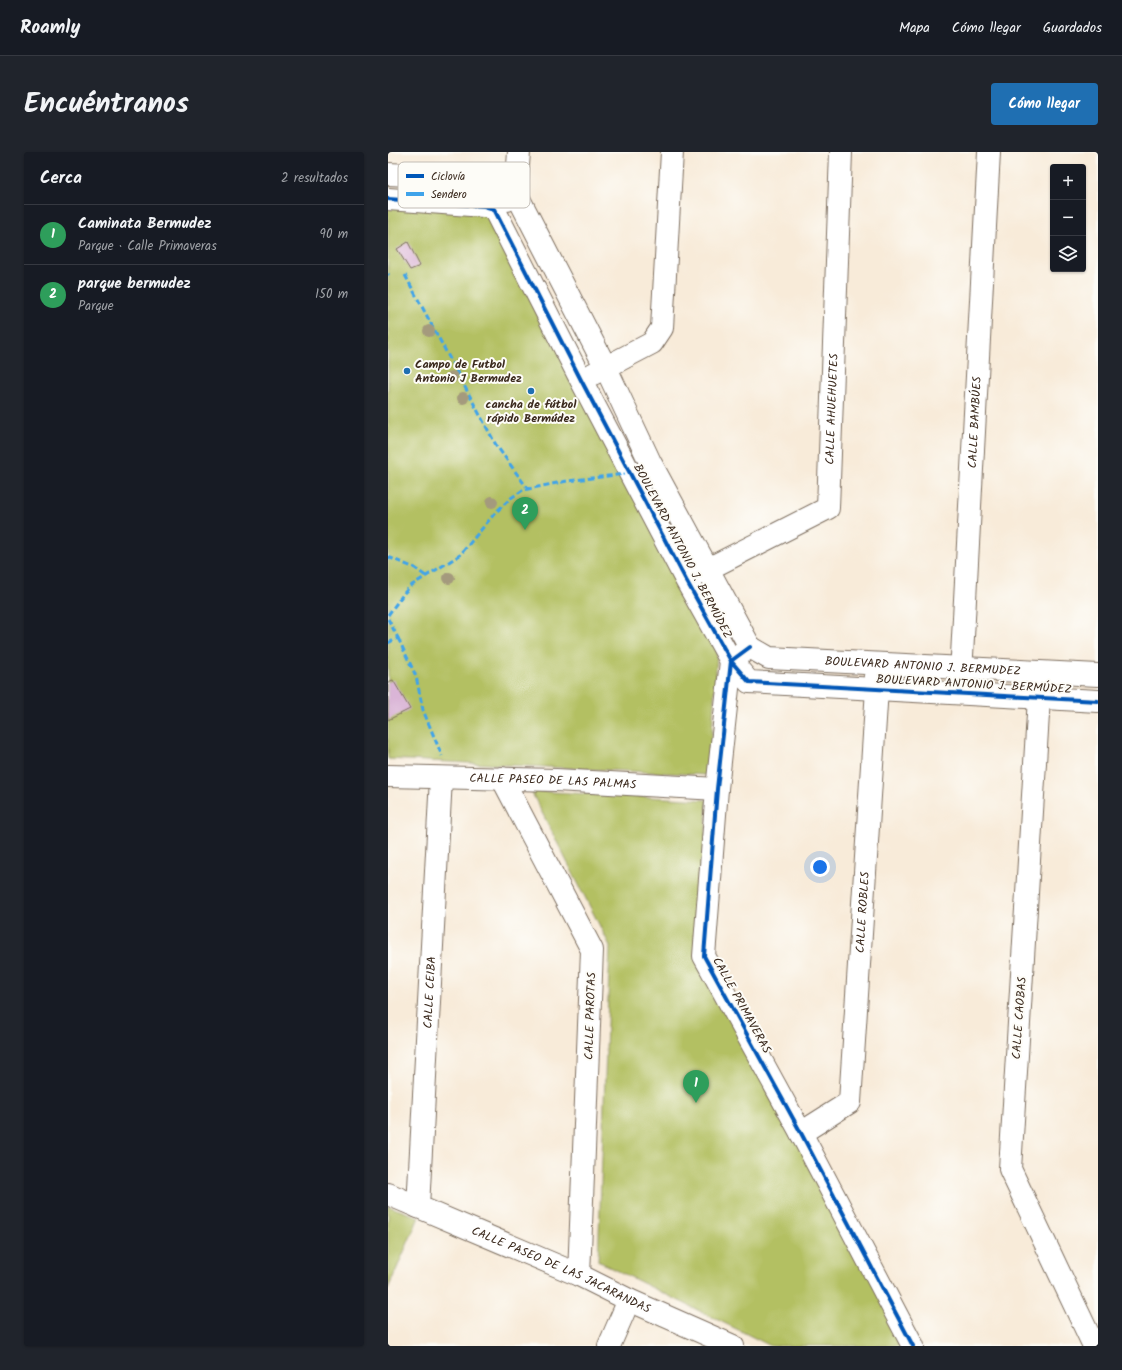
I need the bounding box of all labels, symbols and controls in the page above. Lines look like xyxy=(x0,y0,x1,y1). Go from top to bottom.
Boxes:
text: Roamly xyxy=(20,13,80,43)
text: Mapa xyxy=(899,17,930,39)
text: Cómo llegar xyxy=(952,17,1021,39)
text: Guardados xyxy=(1043,17,1102,39)
text: Encuéntranos xyxy=(24,82,189,127)
button: Cómo llegar xyxy=(991,83,1098,125)
legend xyxy=(398,162,530,208)
map controls xyxy=(1050,164,1086,272)
button: + xyxy=(1050,164,1086,200)
text: Cerca xyxy=(40,165,82,192)
text: 2 resultados xyxy=(281,168,348,189)
text: Ciclovía xyxy=(431,168,465,186)
text: Sendero xyxy=(431,186,467,204)
button: − xyxy=(1050,200,1086,236)
text: Caminata Bermudez xyxy=(78,212,212,236)
text: 1 xyxy=(51,224,55,245)
text: 90 m xyxy=(320,224,348,245)
text: Parque · Calle Primaveras xyxy=(78,236,217,257)
button: layers xyxy=(1050,236,1086,272)
text: parque bermudez xyxy=(78,272,191,296)
text: 2 xyxy=(49,284,57,305)
text: 150 m xyxy=(315,284,348,305)
text: Parque xyxy=(78,296,114,317)
street label: CALLE AHUEHUETES xyxy=(821,353,844,465)
place label: Campo de Futbol Antonio J Bermudez xyxy=(415,355,522,388)
marker: Campo de Futbol Antonio J Bermudez xyxy=(402,366,412,376)
street label: CALLE BAMBÚES xyxy=(963,375,987,469)
marker: cancha de fútbol rápido Bermúdez xyxy=(526,386,536,396)
place label: cancha de fútbol rápido Bermúdez xyxy=(486,395,577,428)
street label: BOULEVARD ANTONIO J. BERMÚDEZ xyxy=(628,460,737,642)
pin: 2 xyxy=(512,497,538,530)
street label: BOULEVARD ANTONIO J. BERMUDEZ xyxy=(824,652,1021,681)
street label: BOULEVARD ANTONIO J. BERMÚDEZ xyxy=(876,670,1072,699)
street label: CALLE PASEO DE LAS PALMAS xyxy=(469,769,637,795)
your location xyxy=(810,857,830,877)
street label: CALLE ROBLES xyxy=(851,871,875,954)
street label: CALLE PRIMAVERAS xyxy=(707,954,776,1057)
street label: CALLE CEIBA xyxy=(419,956,441,1029)
street label: CALLE PAROTAS xyxy=(579,971,602,1060)
street label: CALLE CAOBAS xyxy=(1007,976,1032,1060)
pin: 1 xyxy=(683,1070,709,1103)
street label: CALLE PASEO DE LAS JACARANDAS xyxy=(468,1221,654,1319)

